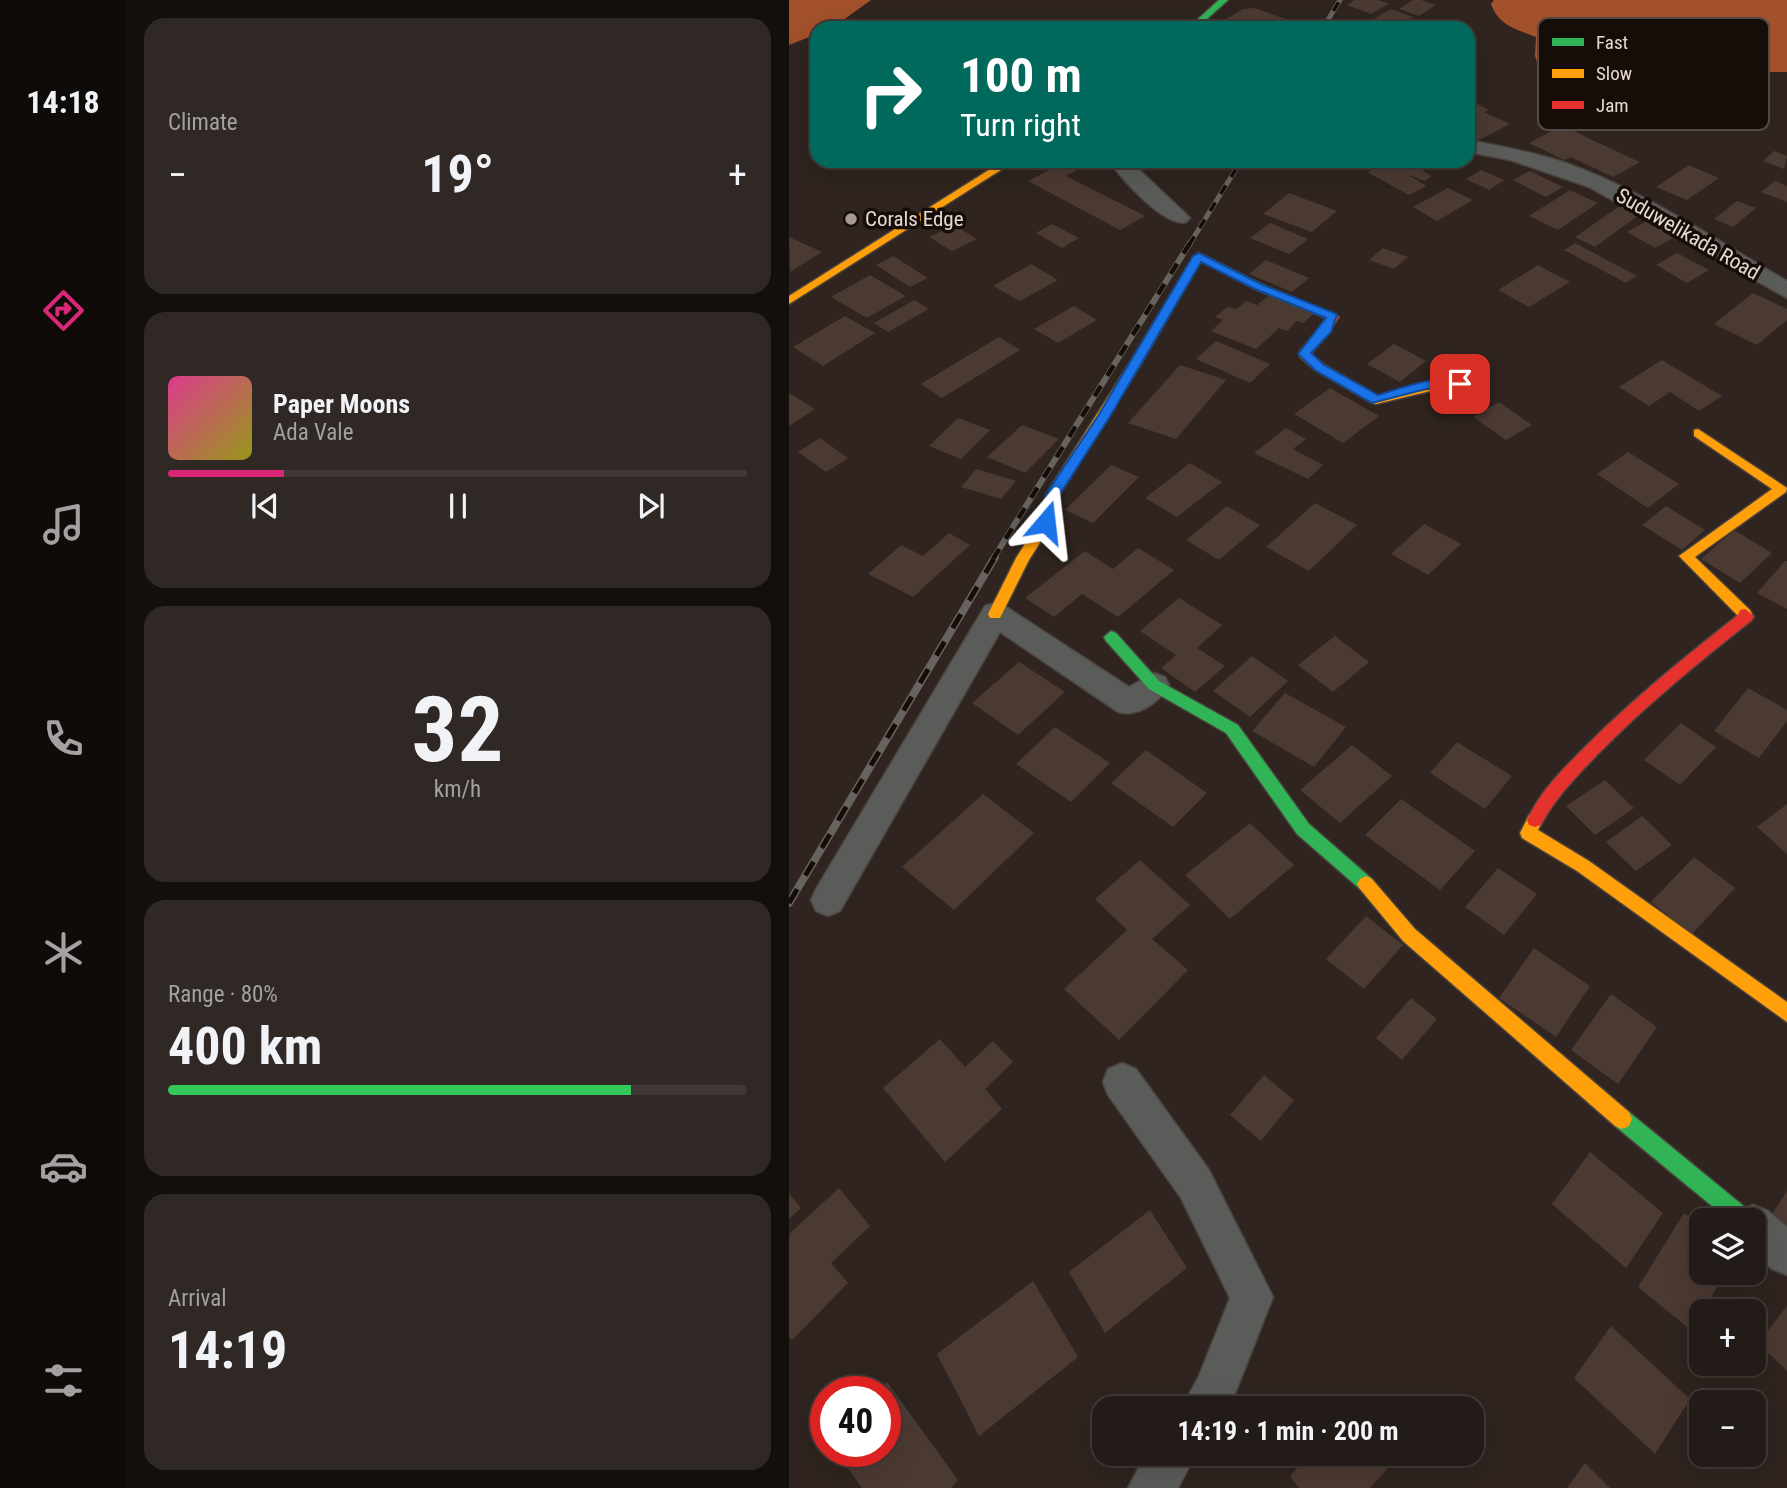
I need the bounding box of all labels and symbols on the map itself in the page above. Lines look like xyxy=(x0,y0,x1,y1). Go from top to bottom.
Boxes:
legend xyxy=(1538,18,1769,130)
text: Fast xyxy=(1596,31,1628,54)
text: Slow xyxy=(1596,62,1632,85)
text: Jam xyxy=(1596,94,1629,117)
street label: Suduwelikada Road xyxy=(1612,183,1764,285)
place label: Corals Edge xyxy=(865,207,964,231)
marker: Corals Edge xyxy=(843,211,859,227)
pin xyxy=(1430,354,1490,414)
position arrow xyxy=(1009,485,1083,559)
speed limit sign: 40 xyxy=(810,1376,901,1467)

